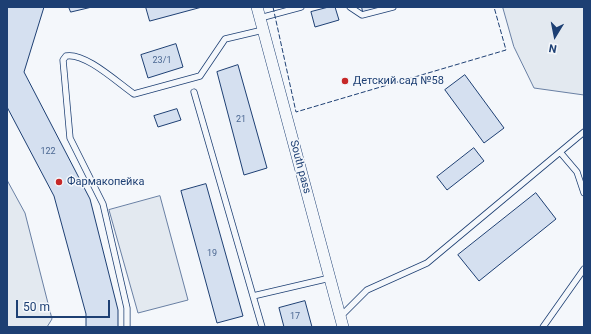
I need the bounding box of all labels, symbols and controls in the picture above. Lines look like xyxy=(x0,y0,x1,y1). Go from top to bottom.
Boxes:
north arrow xyxy=(535,16,575,56)
text: N xyxy=(548,41,558,55)
house number: 23/1 xyxy=(153,56,171,66)
place label: Детский сад №58 xyxy=(353,74,444,88)
marker: Детский сад №58 xyxy=(340,76,350,86)
house number: 21 xyxy=(236,115,246,125)
street label: South pass xyxy=(287,139,313,195)
house number: 122 xyxy=(40,147,56,157)
place label: Фармакопейка xyxy=(67,175,144,189)
marker: Фармакопейка xyxy=(54,177,64,187)
house number: 19 xyxy=(207,249,217,259)
scale bar xyxy=(18,292,112,318)
text: 50 m xyxy=(23,300,50,314)
house number: 17 xyxy=(290,312,300,322)

